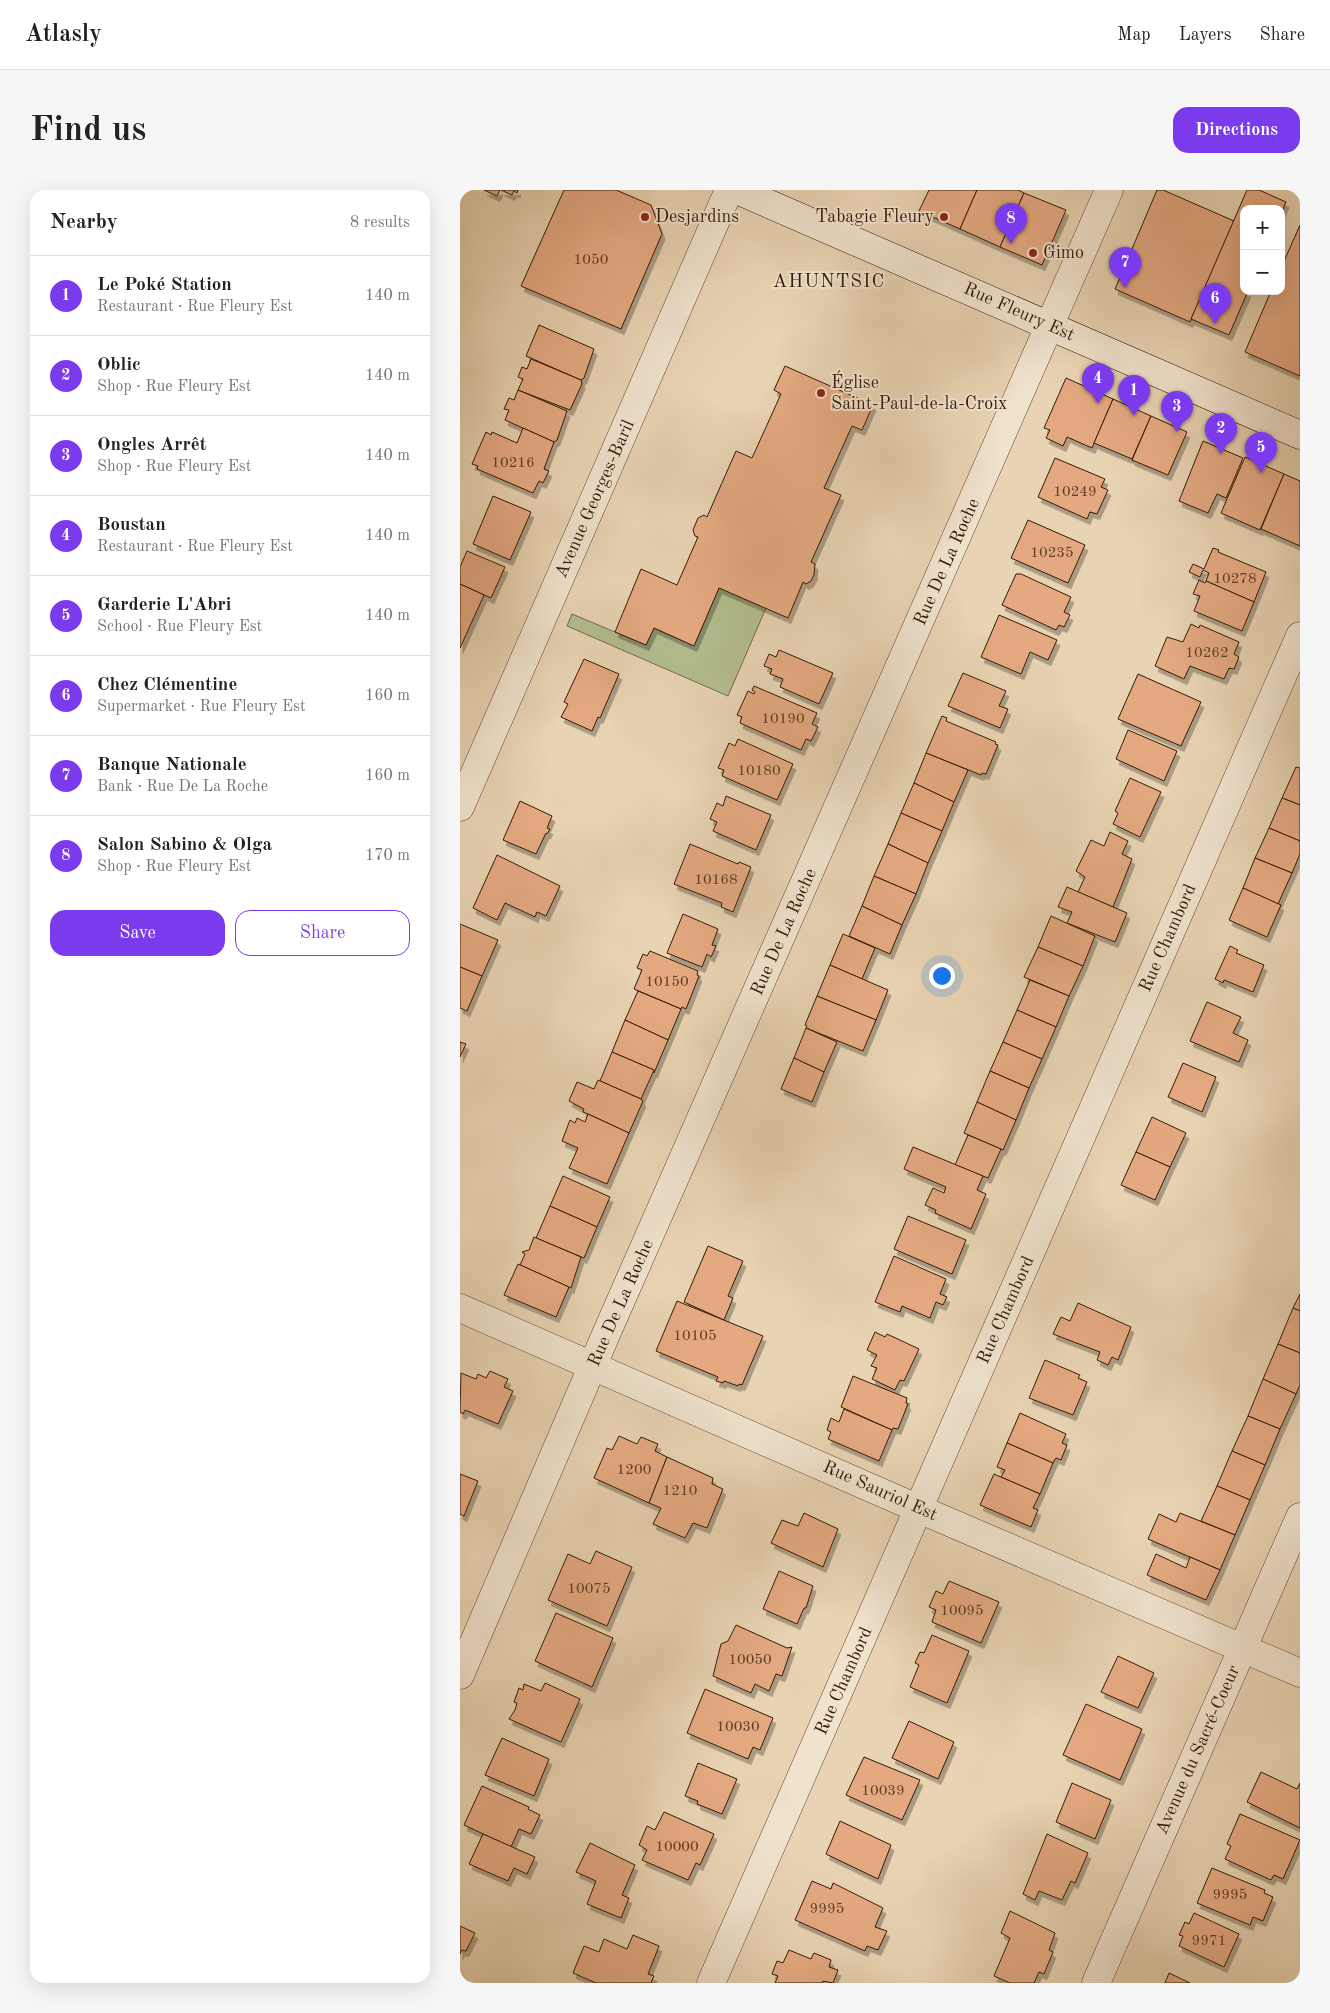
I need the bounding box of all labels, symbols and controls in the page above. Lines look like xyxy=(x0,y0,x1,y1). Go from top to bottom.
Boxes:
text: Atlasly xyxy=(25,23,102,47)
text: Map xyxy=(1117,26,1151,44)
text: Layers xyxy=(1179,26,1231,44)
text: Share xyxy=(1259,26,1305,44)
button: Directions xyxy=(1173,107,1300,153)
text: Find us xyxy=(30,113,146,148)
pin: 8 xyxy=(995,203,1027,244)
map controls xyxy=(1240,205,1285,295)
button: + xyxy=(1240,205,1285,250)
place label: Desjardins xyxy=(655,208,739,226)
place label: Tabagie Fleury xyxy=(815,208,934,226)
marker: Desjardins xyxy=(639,211,651,223)
marker: Tabagie Fleury xyxy=(938,211,950,223)
text: Nearby xyxy=(50,212,118,233)
text: 8 results xyxy=(350,215,410,231)
place label: Gimo xyxy=(1043,244,1084,262)
marker: Gimo xyxy=(1027,247,1039,259)
pin: 7 xyxy=(1109,247,1141,288)
button: − xyxy=(1240,250,1285,295)
house number: 1050 xyxy=(574,253,608,268)
district label: AHUNTSIC xyxy=(773,273,885,292)
text: Le Poké Station xyxy=(97,276,232,295)
street label: Rue Fleury Est xyxy=(961,280,1077,344)
pin: 6 xyxy=(1199,283,1231,324)
text: 1 xyxy=(61,288,71,304)
text: 140 m xyxy=(365,288,410,304)
text: Restaurant · Rue Fleury Est xyxy=(97,299,293,315)
text: Oblic xyxy=(97,356,141,375)
pin: 4 xyxy=(1082,363,1114,404)
text: 2 xyxy=(61,368,71,384)
text: 140 m xyxy=(365,368,410,384)
place label: Église Saint-Paul-de-la-Croix xyxy=(831,370,1007,413)
pin: 1 xyxy=(1118,375,1150,416)
text: Shop · Rue Fleury Est xyxy=(97,379,251,395)
marker: Église Saint-Paul-de-la-Croix xyxy=(815,387,827,399)
pin: 3 xyxy=(1161,391,1193,432)
pin: 2 xyxy=(1205,413,1237,454)
street label: Avenue Georges-Baril xyxy=(552,417,638,581)
pin: 5 xyxy=(1245,432,1277,473)
text: Ongles Arrêt xyxy=(97,436,207,455)
text: 3 xyxy=(61,448,71,464)
text: 140 m xyxy=(365,448,410,464)
house number: 10216 xyxy=(491,456,535,471)
text: Shop · Rue Fleury Est xyxy=(97,459,251,475)
house number: 10249 xyxy=(1053,485,1097,500)
street label: Rue De La Roche xyxy=(911,496,983,628)
text: Boustan xyxy=(97,516,166,535)
text: 4 xyxy=(61,528,71,544)
text: 140 m xyxy=(365,528,410,544)
text: Restaurant · Rue Fleury Est xyxy=(97,539,293,555)
house number: 10235 xyxy=(1030,546,1074,561)
house number: 10278 xyxy=(1213,572,1257,587)
text: Garderie L'Abri xyxy=(97,596,231,615)
text: 5 xyxy=(61,608,71,624)
text: 140 m xyxy=(365,608,410,624)
text: School · Rue Fleury Est xyxy=(97,619,262,635)
house number: 10262 xyxy=(1185,646,1229,661)
text: Chez Clémentine xyxy=(97,676,237,695)
text: 6 xyxy=(61,688,71,704)
text: 160 m xyxy=(365,688,410,704)
text: Supermarket · Rue Fleury Est xyxy=(97,699,306,715)
house number: 10190 xyxy=(761,712,805,727)
text: Banque Nationale xyxy=(97,756,247,775)
house number: 10180 xyxy=(737,764,781,779)
text: 7 xyxy=(61,768,71,784)
text: 160 m xyxy=(365,768,410,784)
text: Bank · Rue De La Roche xyxy=(97,779,268,795)
text: Salon Sabino & Olga xyxy=(97,836,272,855)
text: 8 xyxy=(61,848,71,864)
text: 170 m xyxy=(365,848,410,864)
text: Shop · Rue Fleury Est xyxy=(97,859,251,875)
street label: Rue De La Roche xyxy=(748,866,820,998)
house number: 10168 xyxy=(694,873,738,888)
street label: Rue Chambord xyxy=(1136,881,1200,995)
button: Save xyxy=(50,910,225,956)
button: Share xyxy=(235,910,410,956)
your location xyxy=(929,963,955,989)
house number: 10150 xyxy=(645,975,689,990)
street label: Rue De La Roche xyxy=(585,1237,657,1369)
street label: Rue Chambord xyxy=(974,1253,1038,1367)
house number: 10105 xyxy=(673,1329,717,1344)
street label: Rue Sauriol Est xyxy=(820,1458,940,1524)
house number: 1200 xyxy=(617,1463,651,1478)
house number: 1210 xyxy=(663,1484,697,1499)
house number: 10075 xyxy=(567,1582,611,1597)
house number: 10095 xyxy=(940,1604,984,1619)
street label: Rue Chambord xyxy=(812,1624,876,1738)
house number: 10050 xyxy=(728,1653,772,1668)
street label: Avenue du Sacré-Coeur xyxy=(1153,1662,1244,1837)
house number: 10030 xyxy=(716,1720,760,1735)
house number: 10039 xyxy=(861,1784,905,1799)
house number: 10000 xyxy=(655,1840,699,1855)
house number: 9995 xyxy=(1213,1888,1247,1903)
house number: 9995 xyxy=(810,1902,844,1917)
house number: 9971 xyxy=(1192,1934,1226,1949)

